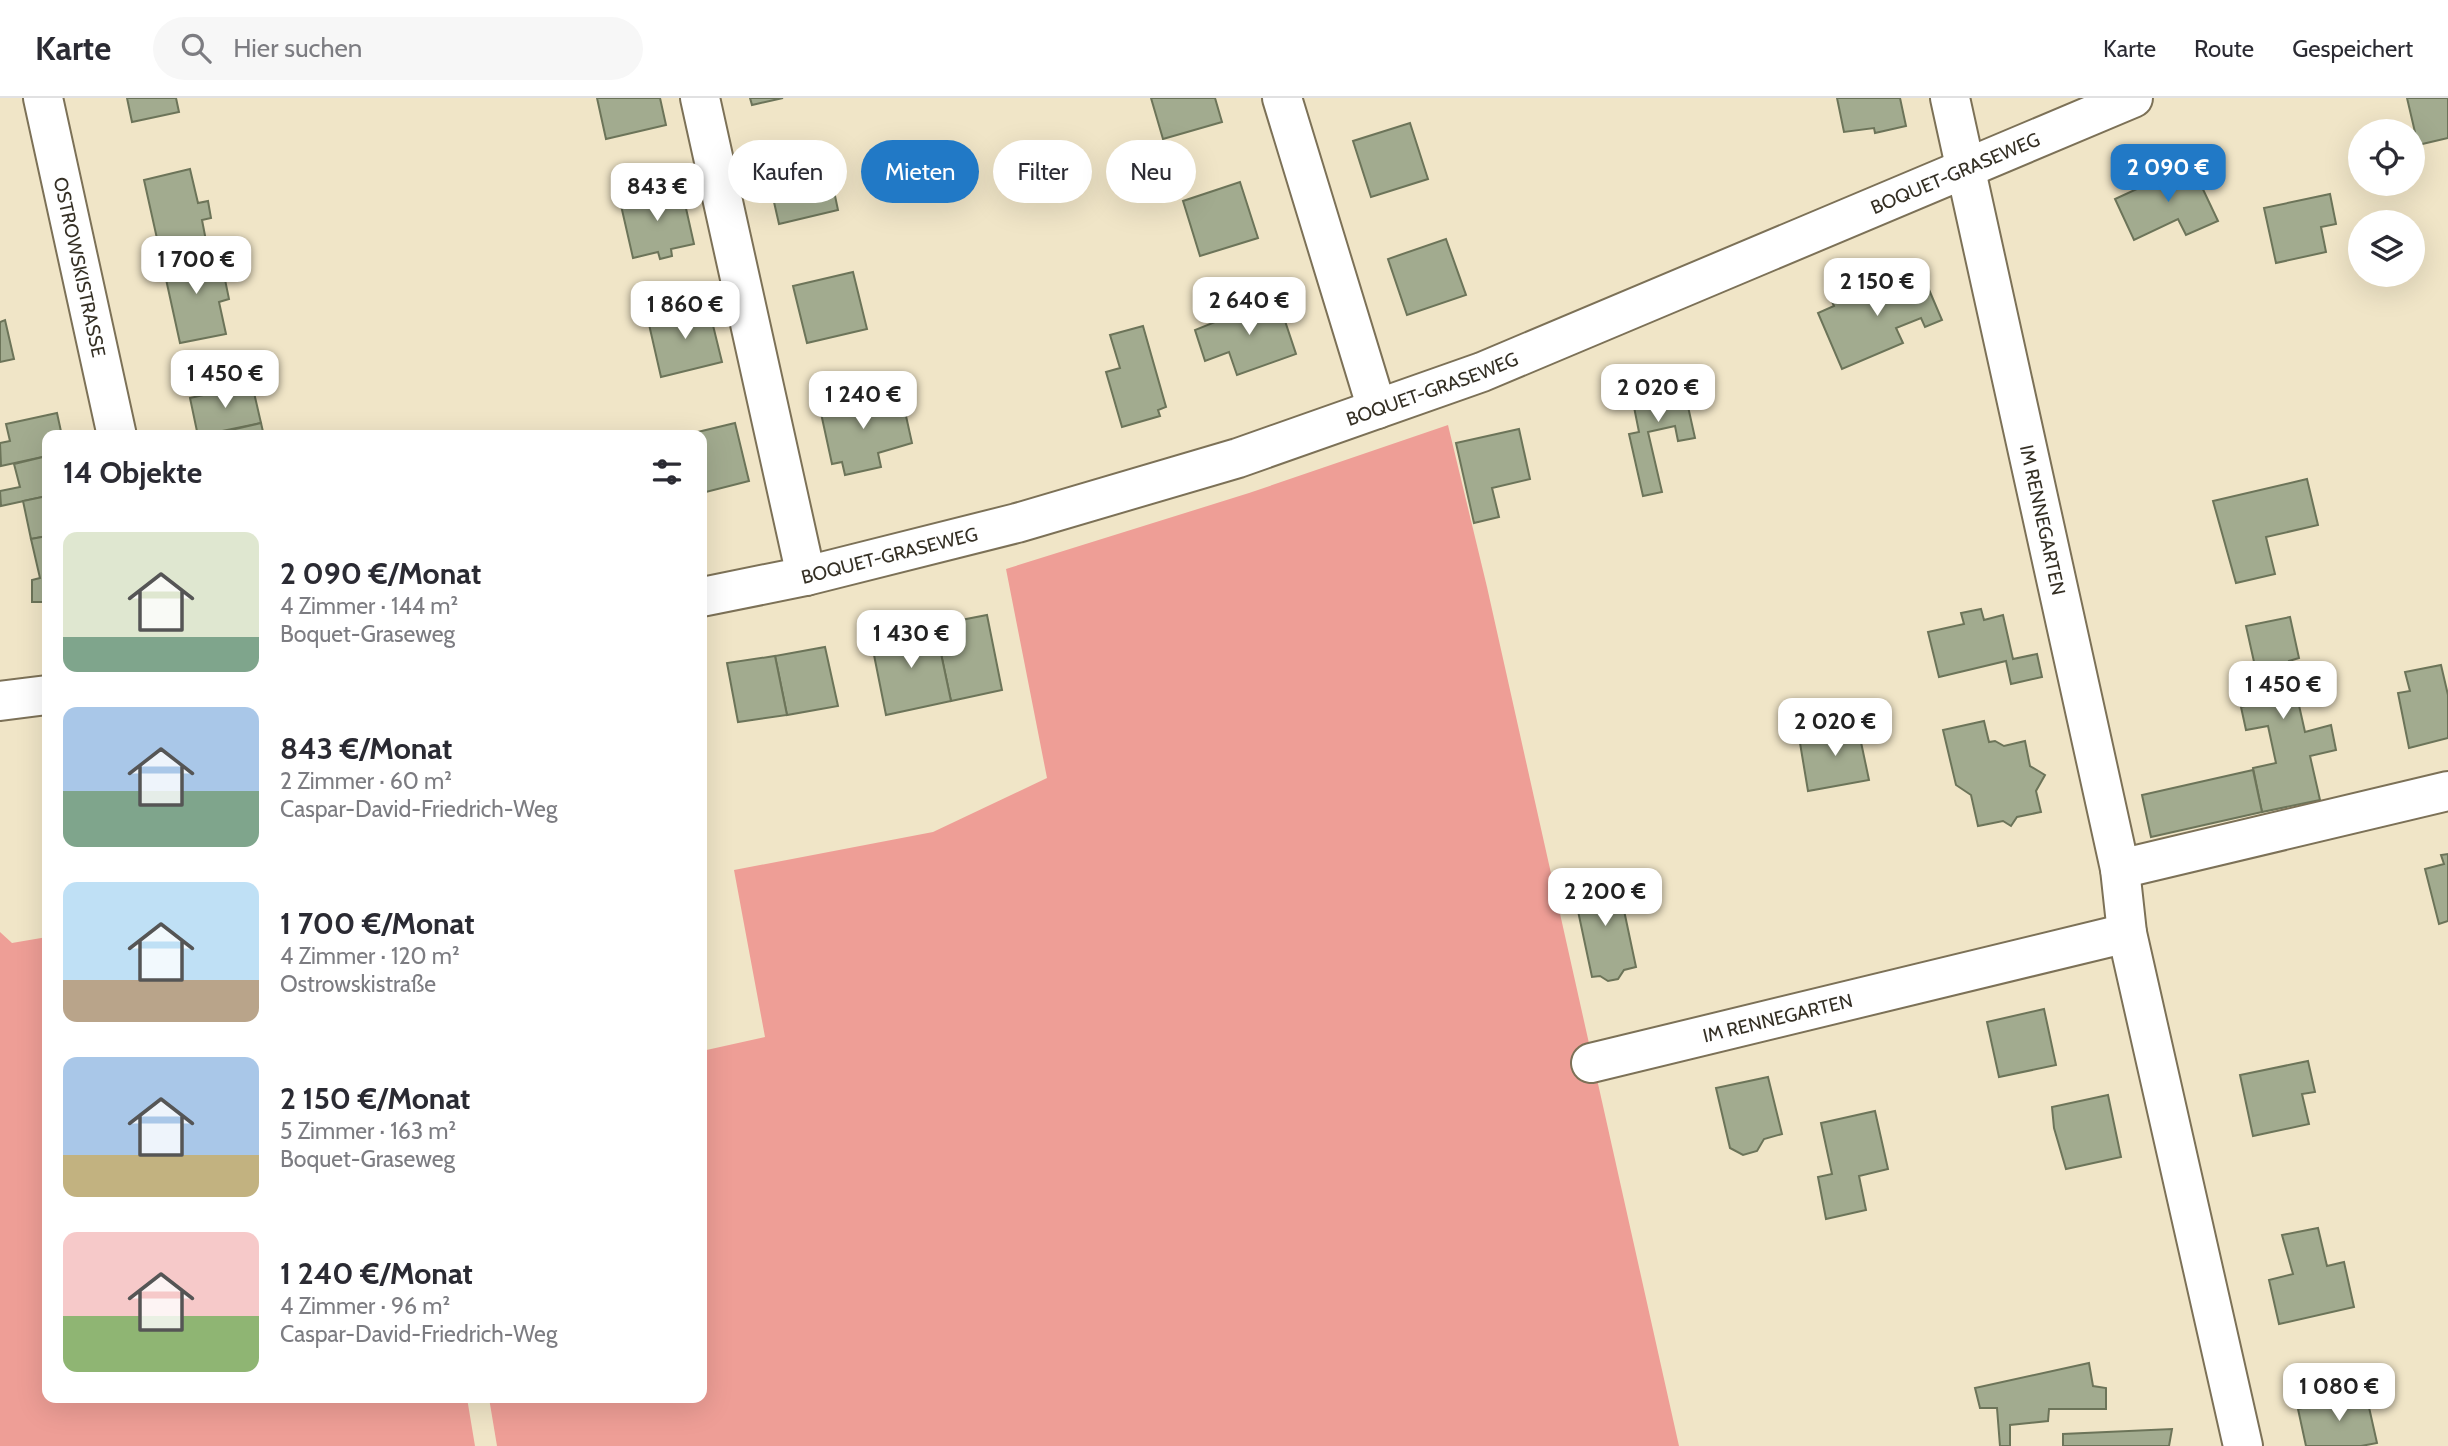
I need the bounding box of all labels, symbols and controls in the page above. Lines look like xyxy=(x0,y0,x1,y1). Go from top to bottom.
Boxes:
search box xyxy=(153,17,643,80)
text: Karte xyxy=(35,28,111,68)
icon: search xyxy=(177,29,215,67)
text: Hier suchen xyxy=(233,32,362,64)
text: Karte xyxy=(2103,34,2156,63)
text: Route xyxy=(2194,34,2254,63)
text: Gespeichert xyxy=(2292,34,2413,63)
map controls xyxy=(2348,119,2425,287)
button: locate xyxy=(2348,119,2425,196)
street label: BOQUET-GRASEWEG xyxy=(1867,127,2043,219)
chip: Kaufen xyxy=(728,140,847,203)
chip: Mieten xyxy=(861,140,979,203)
chip: Filter xyxy=(993,140,1092,203)
chip: Neu xyxy=(1106,140,1196,203)
pin: 2 090 € xyxy=(2103,144,2233,204)
text: 2 090 € xyxy=(2127,153,2209,181)
pin: 843 € xyxy=(608,164,706,223)
text: 843 € xyxy=(627,172,687,200)
street label: OSTROWSKISTRASSE xyxy=(49,175,111,359)
button: layers xyxy=(2348,210,2425,287)
pin: 1 700 € xyxy=(131,236,261,296)
text: 1 700 € xyxy=(157,245,235,273)
pin: 2 150 € xyxy=(1812,258,1942,318)
text: 2 150 € xyxy=(1840,267,1914,295)
pin: 2 640 € xyxy=(1184,278,1314,337)
pin: 1 860 € xyxy=(620,282,750,341)
text: 2 640 € xyxy=(1209,286,1289,314)
text: 1 860 € xyxy=(647,290,723,318)
street label: BOQUET-GRASEWEG xyxy=(1343,347,1521,430)
pin: 1 450 € xyxy=(160,350,290,410)
text: 1 450 € xyxy=(187,359,263,387)
pin: 2 020 € xyxy=(1593,364,1723,424)
pin: 1 240 € xyxy=(798,372,928,431)
text: 2 020 € xyxy=(1617,373,1699,401)
text: 1 240 € xyxy=(825,380,901,408)
street label: IM RENNEGARTEN xyxy=(2015,443,2071,597)
icon: filters xyxy=(648,453,686,491)
text: 14 Objekte xyxy=(63,454,202,491)
street label: BOQUET-GRASEWEG xyxy=(799,522,980,588)
text: 2 090 €/Monat xyxy=(280,555,481,592)
icon: home xyxy=(119,560,203,644)
text: 4 Zimmer · 144 m² xyxy=(280,592,458,620)
pin: 1 430 € xyxy=(846,610,976,670)
text: 1 430 € xyxy=(873,619,949,647)
text: Boquet-Graseweg xyxy=(280,620,455,648)
pin: 1 450 € xyxy=(2218,662,2348,721)
text: 1 450 € xyxy=(2245,670,2321,698)
pin: 2 020 € xyxy=(1770,698,1900,758)
text: 2 020 € xyxy=(1794,707,1876,735)
text: 843 €/Monat xyxy=(280,730,452,767)
icon: home xyxy=(119,735,203,819)
text: 2 Zimmer · 60 m² xyxy=(280,767,452,795)
text: Caspar-David-Friedrich-Weg xyxy=(280,795,557,823)
pin: 2 200 € xyxy=(1540,868,1670,928)
text: 2 200 € xyxy=(1564,877,1646,905)
text: 1 700 €/Monat xyxy=(280,905,475,942)
icon: home xyxy=(119,910,203,994)
text: 4 Zimmer · 120 m² xyxy=(280,942,460,970)
text: Ostrowskistraße xyxy=(280,970,436,998)
street label: IM RENNEGARTEN xyxy=(1700,988,1855,1047)
text: 2 150 €/Monat xyxy=(280,1080,470,1117)
icon: home xyxy=(119,1085,203,1169)
text: 5 Zimmer · 163 m² xyxy=(280,1117,456,1145)
text: Boquet-Graseweg xyxy=(280,1145,455,1173)
text: 1 240 €/Monat xyxy=(280,1255,473,1292)
icon: home xyxy=(119,1260,203,1344)
text: 4 Zimmer · 96 m² xyxy=(280,1292,450,1320)
text: Caspar-David-Friedrich-Weg xyxy=(280,1320,557,1348)
pin: 1 080 € xyxy=(2274,1364,2404,1423)
text: 1 080 € xyxy=(2299,1372,2379,1400)

